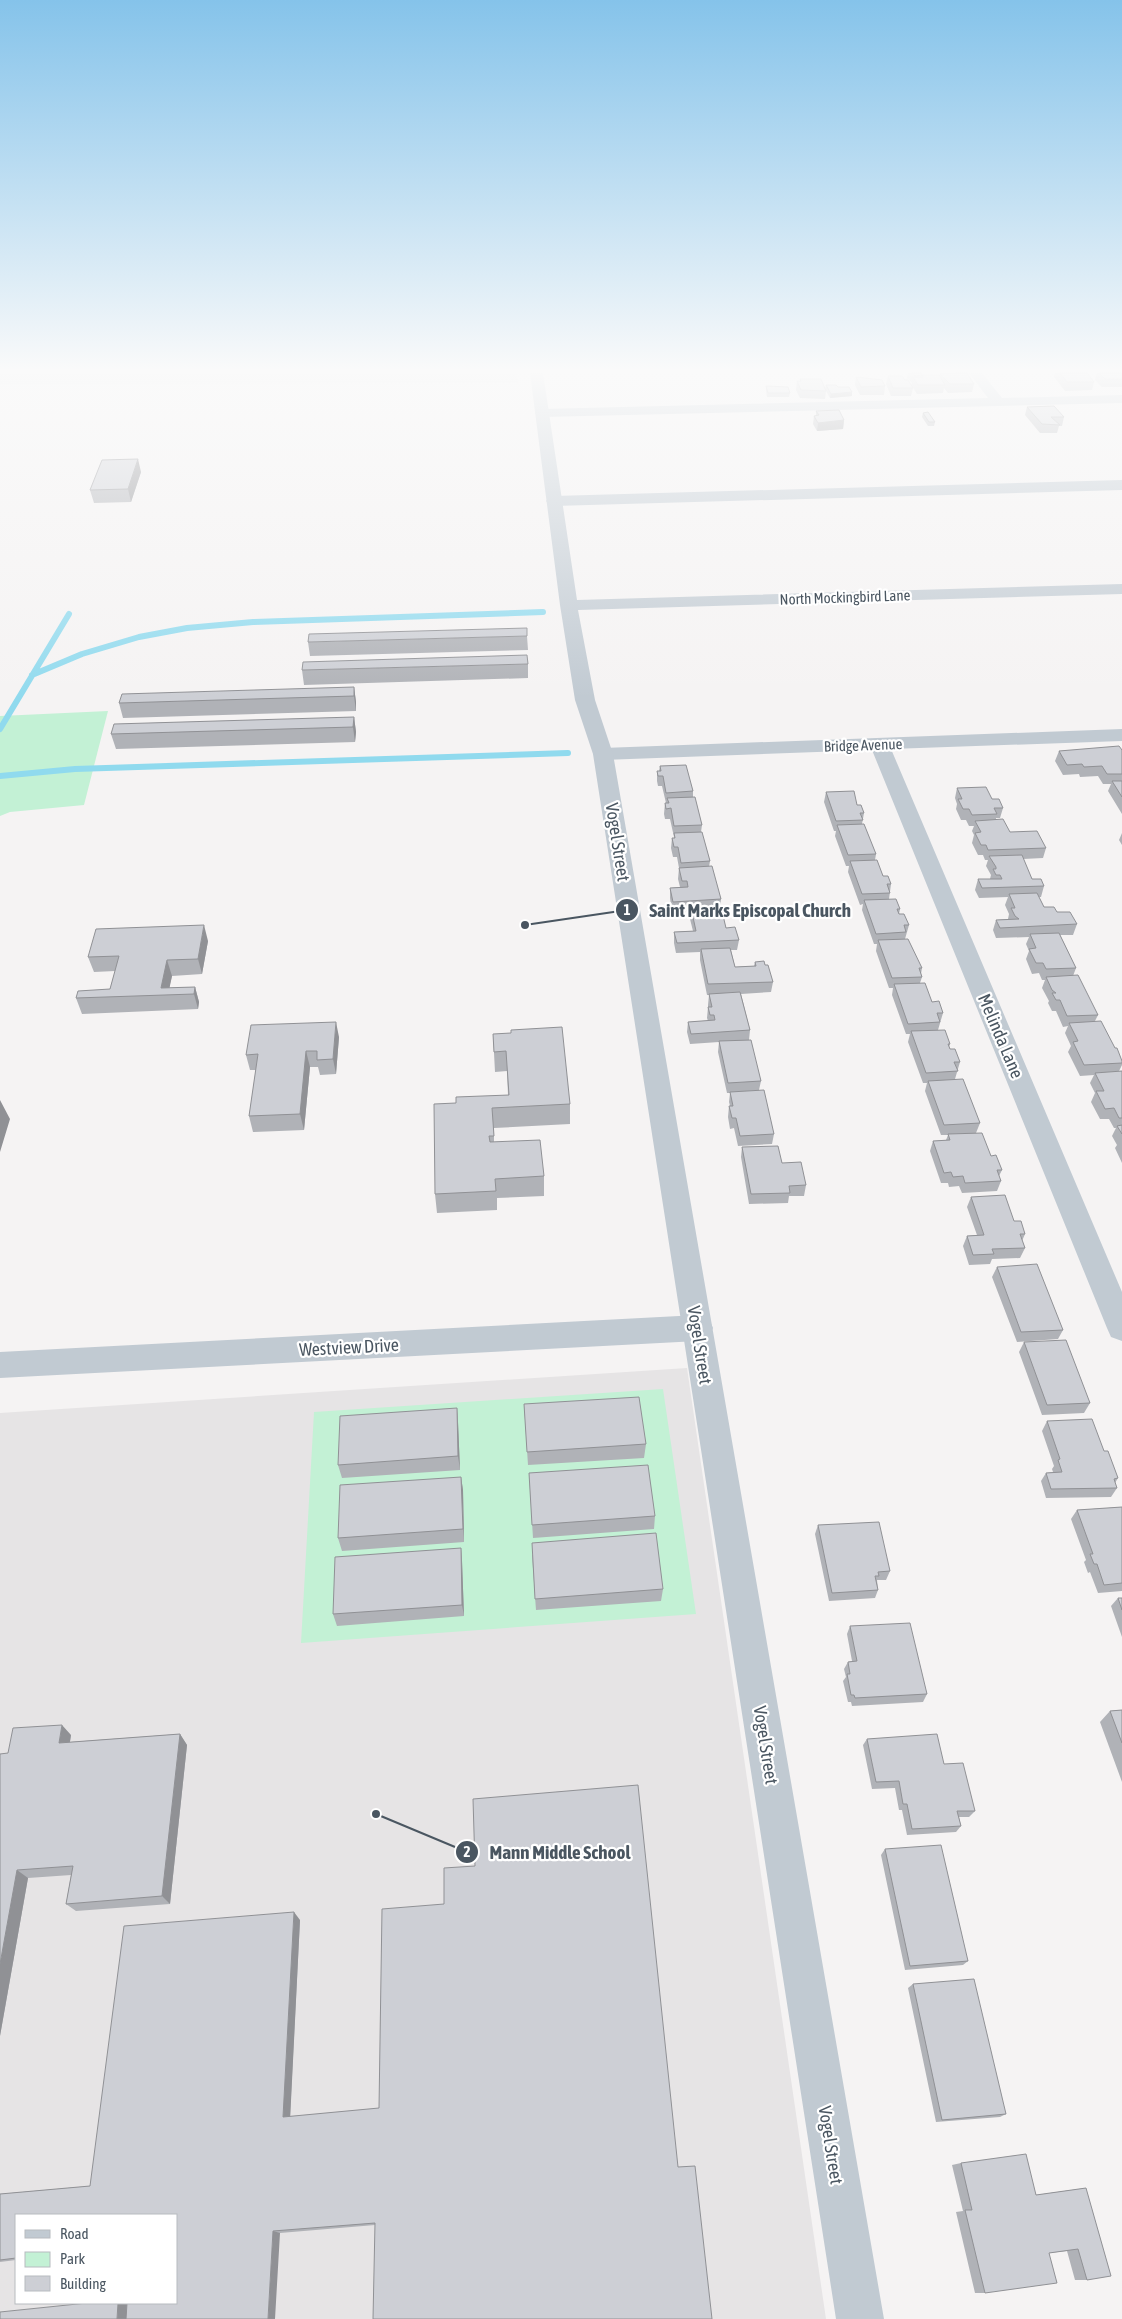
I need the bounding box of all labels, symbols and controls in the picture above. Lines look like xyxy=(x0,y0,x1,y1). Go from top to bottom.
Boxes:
street label: North Mockingbird Lane xyxy=(779,586,911,608)
street label: Bridge Avenue xyxy=(823,735,903,755)
street label: Vogel Street xyxy=(601,801,635,883)
callout: Saint Marks Episcopal Church xyxy=(615,893,861,927)
text: Saint Marks Episcopal Church xyxy=(649,899,851,921)
text: 1 xyxy=(623,901,631,918)
street label: Melinda Lane xyxy=(974,991,1028,1081)
street label: Vogel Street xyxy=(683,1304,717,1386)
street label: Westview Drive xyxy=(299,1334,399,1360)
street label: Vogel Street xyxy=(749,1704,783,1786)
callout: Mann Middle School xyxy=(455,1835,641,1869)
text: Mann Middle School xyxy=(490,1841,631,1863)
text: 2 xyxy=(463,1843,471,1860)
street label: Vogel Street xyxy=(814,2104,848,2186)
legend xyxy=(15,2214,178,2304)
text: Road xyxy=(60,2225,89,2242)
text: Park xyxy=(60,2250,85,2267)
text: Building xyxy=(60,2275,106,2292)

